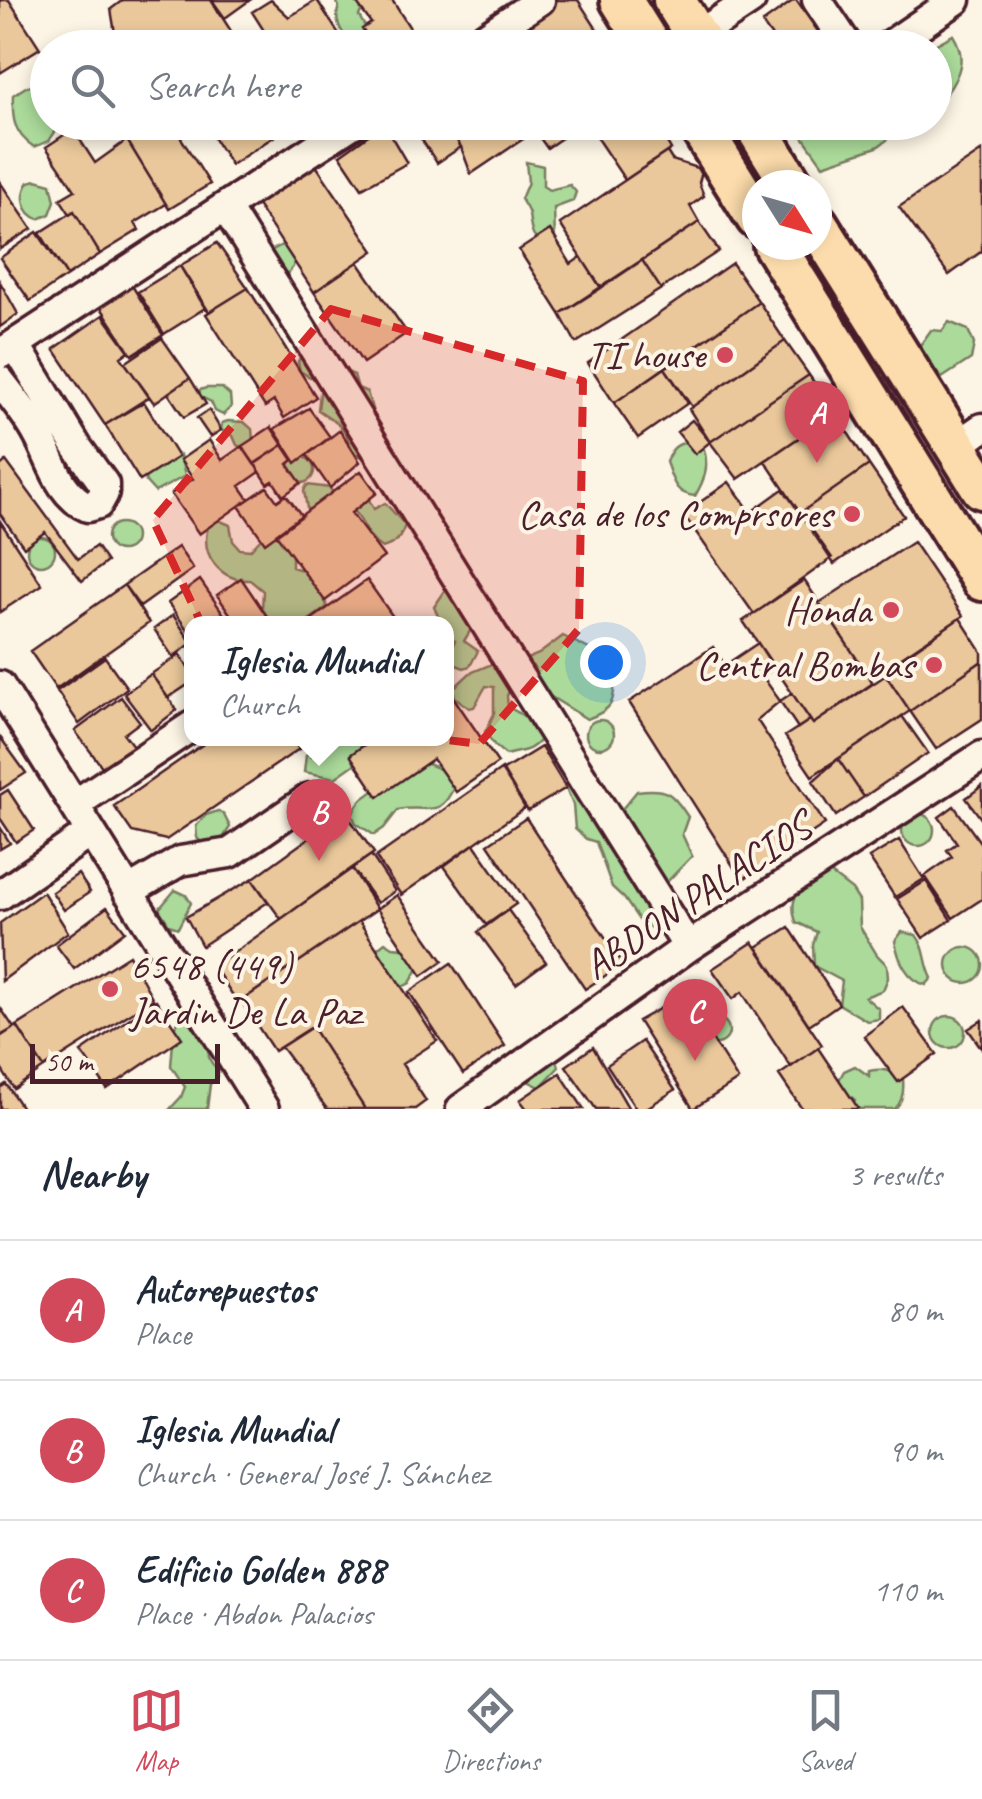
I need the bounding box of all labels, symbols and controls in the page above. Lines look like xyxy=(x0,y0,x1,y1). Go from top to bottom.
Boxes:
search box xyxy=(30,30,952,140)
icon: search xyxy=(65,58,120,113)
text: Search here xyxy=(145,62,300,109)
north arrow xyxy=(742,170,832,260)
place label: TI house xyxy=(586,330,708,380)
marker: TI house xyxy=(714,344,736,366)
pin: A xyxy=(784,380,850,463)
place label: Casa de los Comprsores xyxy=(518,489,835,539)
marker: Casa de los Comprsores xyxy=(841,503,863,525)
place label: Honda xyxy=(785,585,874,635)
marker: Honda xyxy=(880,599,902,621)
popup xyxy=(184,616,454,746)
text: Iglesia Mundial xyxy=(220,637,418,684)
your location xyxy=(580,637,631,688)
place label: Central Bombas xyxy=(696,640,917,690)
marker: Central Bombas xyxy=(923,654,945,676)
text: Church xyxy=(220,684,300,725)
pin: B xyxy=(286,778,352,861)
street label: ABDON PALACIOS xyxy=(574,797,827,990)
place label: 6548 (449) Jardin De La Paz xyxy=(128,941,365,1037)
marker: 6548 (449) Jardin De La Paz xyxy=(99,978,121,1000)
pin: C xyxy=(662,978,728,1061)
scale bar xyxy=(30,1039,220,1084)
text: 50 m xyxy=(45,1044,93,1079)
text: Nearby xyxy=(40,1148,146,1201)
text: 3 results xyxy=(848,1154,942,1195)
text: Autorepuestos xyxy=(135,1266,315,1313)
text: A xyxy=(64,1290,81,1331)
text: 80 m xyxy=(888,1290,942,1331)
text: Place xyxy=(135,1313,191,1354)
text: Iglesia Mundial xyxy=(135,1406,334,1453)
text: B xyxy=(64,1430,81,1471)
text: 90 m xyxy=(888,1430,942,1471)
text: Church · General José J. Sánchez xyxy=(135,1453,489,1494)
text: Edificio Golden 888 xyxy=(135,1546,385,1593)
text: C xyxy=(65,1570,80,1611)
text: 110 m xyxy=(873,1570,942,1611)
text: Place · Abdon Palacios xyxy=(135,1593,373,1634)
tab: Map xyxy=(129,1683,184,1778)
tab: Directions xyxy=(442,1683,540,1778)
tab: Saved xyxy=(798,1683,853,1778)

